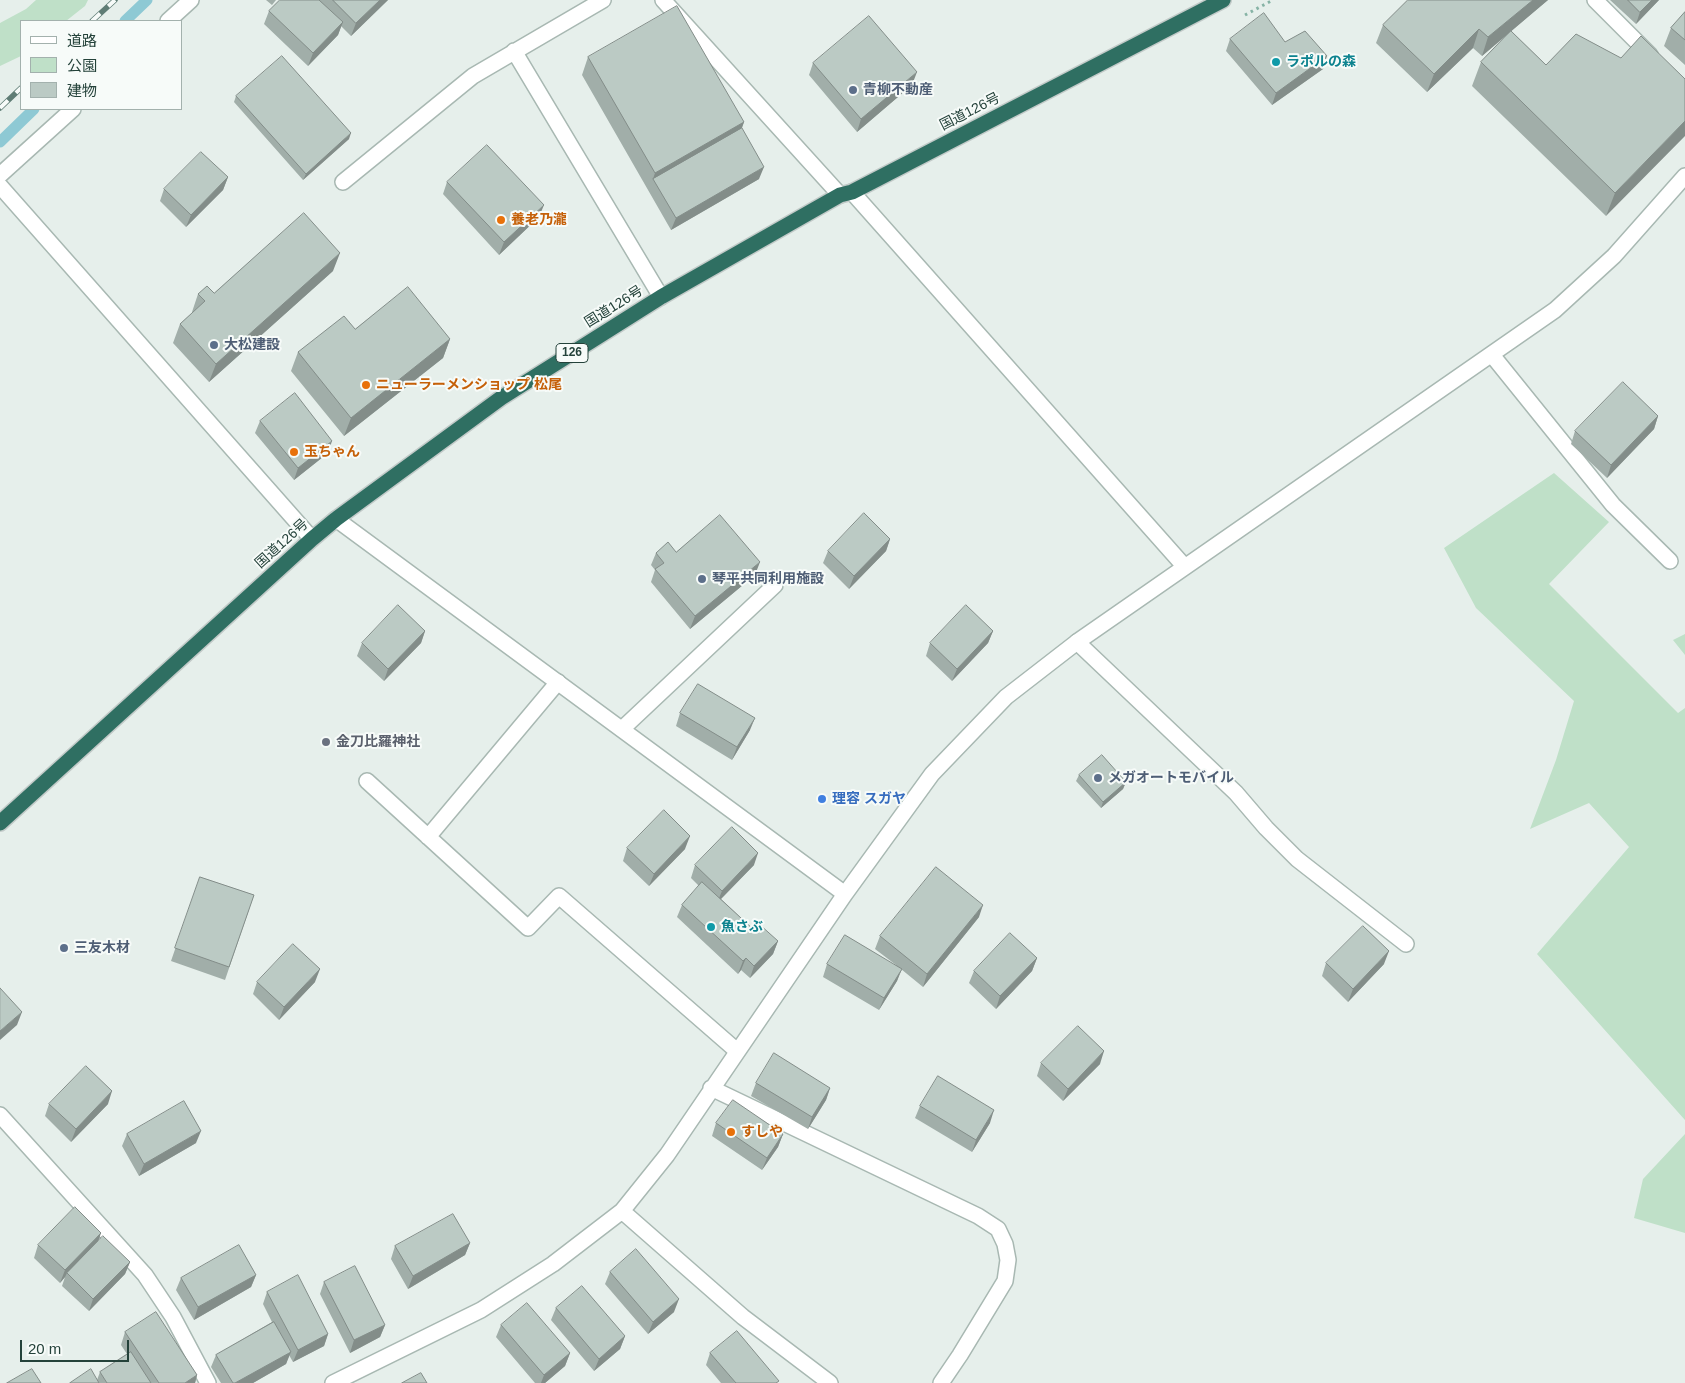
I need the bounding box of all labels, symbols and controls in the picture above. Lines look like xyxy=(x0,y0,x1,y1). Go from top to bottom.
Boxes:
legend xyxy=(20,20,182,110)
text: 道路 xyxy=(67,32,97,49)
place label: ラポルの森 xyxy=(1286,54,1356,70)
marker: ラポルの森 xyxy=(1270,56,1282,68)
text: 公園 xyxy=(67,57,97,74)
text: 建物 xyxy=(67,82,97,99)
place label: 青柳不動産 xyxy=(863,82,933,98)
marker: 青柳不動産 xyxy=(847,84,859,96)
street label: 国道126号 xyxy=(937,90,1003,134)
place label: 養老乃瀧 xyxy=(511,212,567,228)
marker: 養老乃瀧 xyxy=(495,214,507,226)
street label: 国道126号 xyxy=(582,283,646,331)
place label: 大松建設 xyxy=(224,337,280,353)
marker: 大松建設 xyxy=(208,339,220,351)
road number: 126 xyxy=(556,343,588,362)
place label: ニューラーメンショップ 松尾 xyxy=(376,377,562,393)
marker: ニューラーメンショップ 松尾 xyxy=(360,379,372,391)
place label: 玉ちゃん xyxy=(304,444,360,460)
marker: 玉ちゃん xyxy=(288,446,300,458)
street label: 国道126号 xyxy=(252,516,312,572)
place label: 琴平共同利用施設 xyxy=(712,571,824,587)
marker: 琴平共同利用施設 xyxy=(696,573,708,585)
place label: 金刀比羅神社 xyxy=(336,734,420,750)
marker: 金刀比羅神社 xyxy=(320,736,332,748)
place label: メガオートモバイル xyxy=(1108,770,1234,786)
marker: メガオートモバイル xyxy=(1092,772,1104,784)
place label: 理容 スガヤ xyxy=(832,791,906,807)
marker: 理容 スガヤ xyxy=(816,793,828,805)
place label: 魚さぶ xyxy=(721,919,763,935)
marker: 魚さぶ xyxy=(705,921,717,933)
place label: 三友木材 xyxy=(74,940,130,956)
marker: 三友木材 xyxy=(58,942,70,954)
place label: すしや xyxy=(741,1124,783,1140)
marker: すしや xyxy=(725,1126,737,1138)
scale bar xyxy=(22,1330,131,1362)
text: 20 m xyxy=(28,1340,61,1357)

